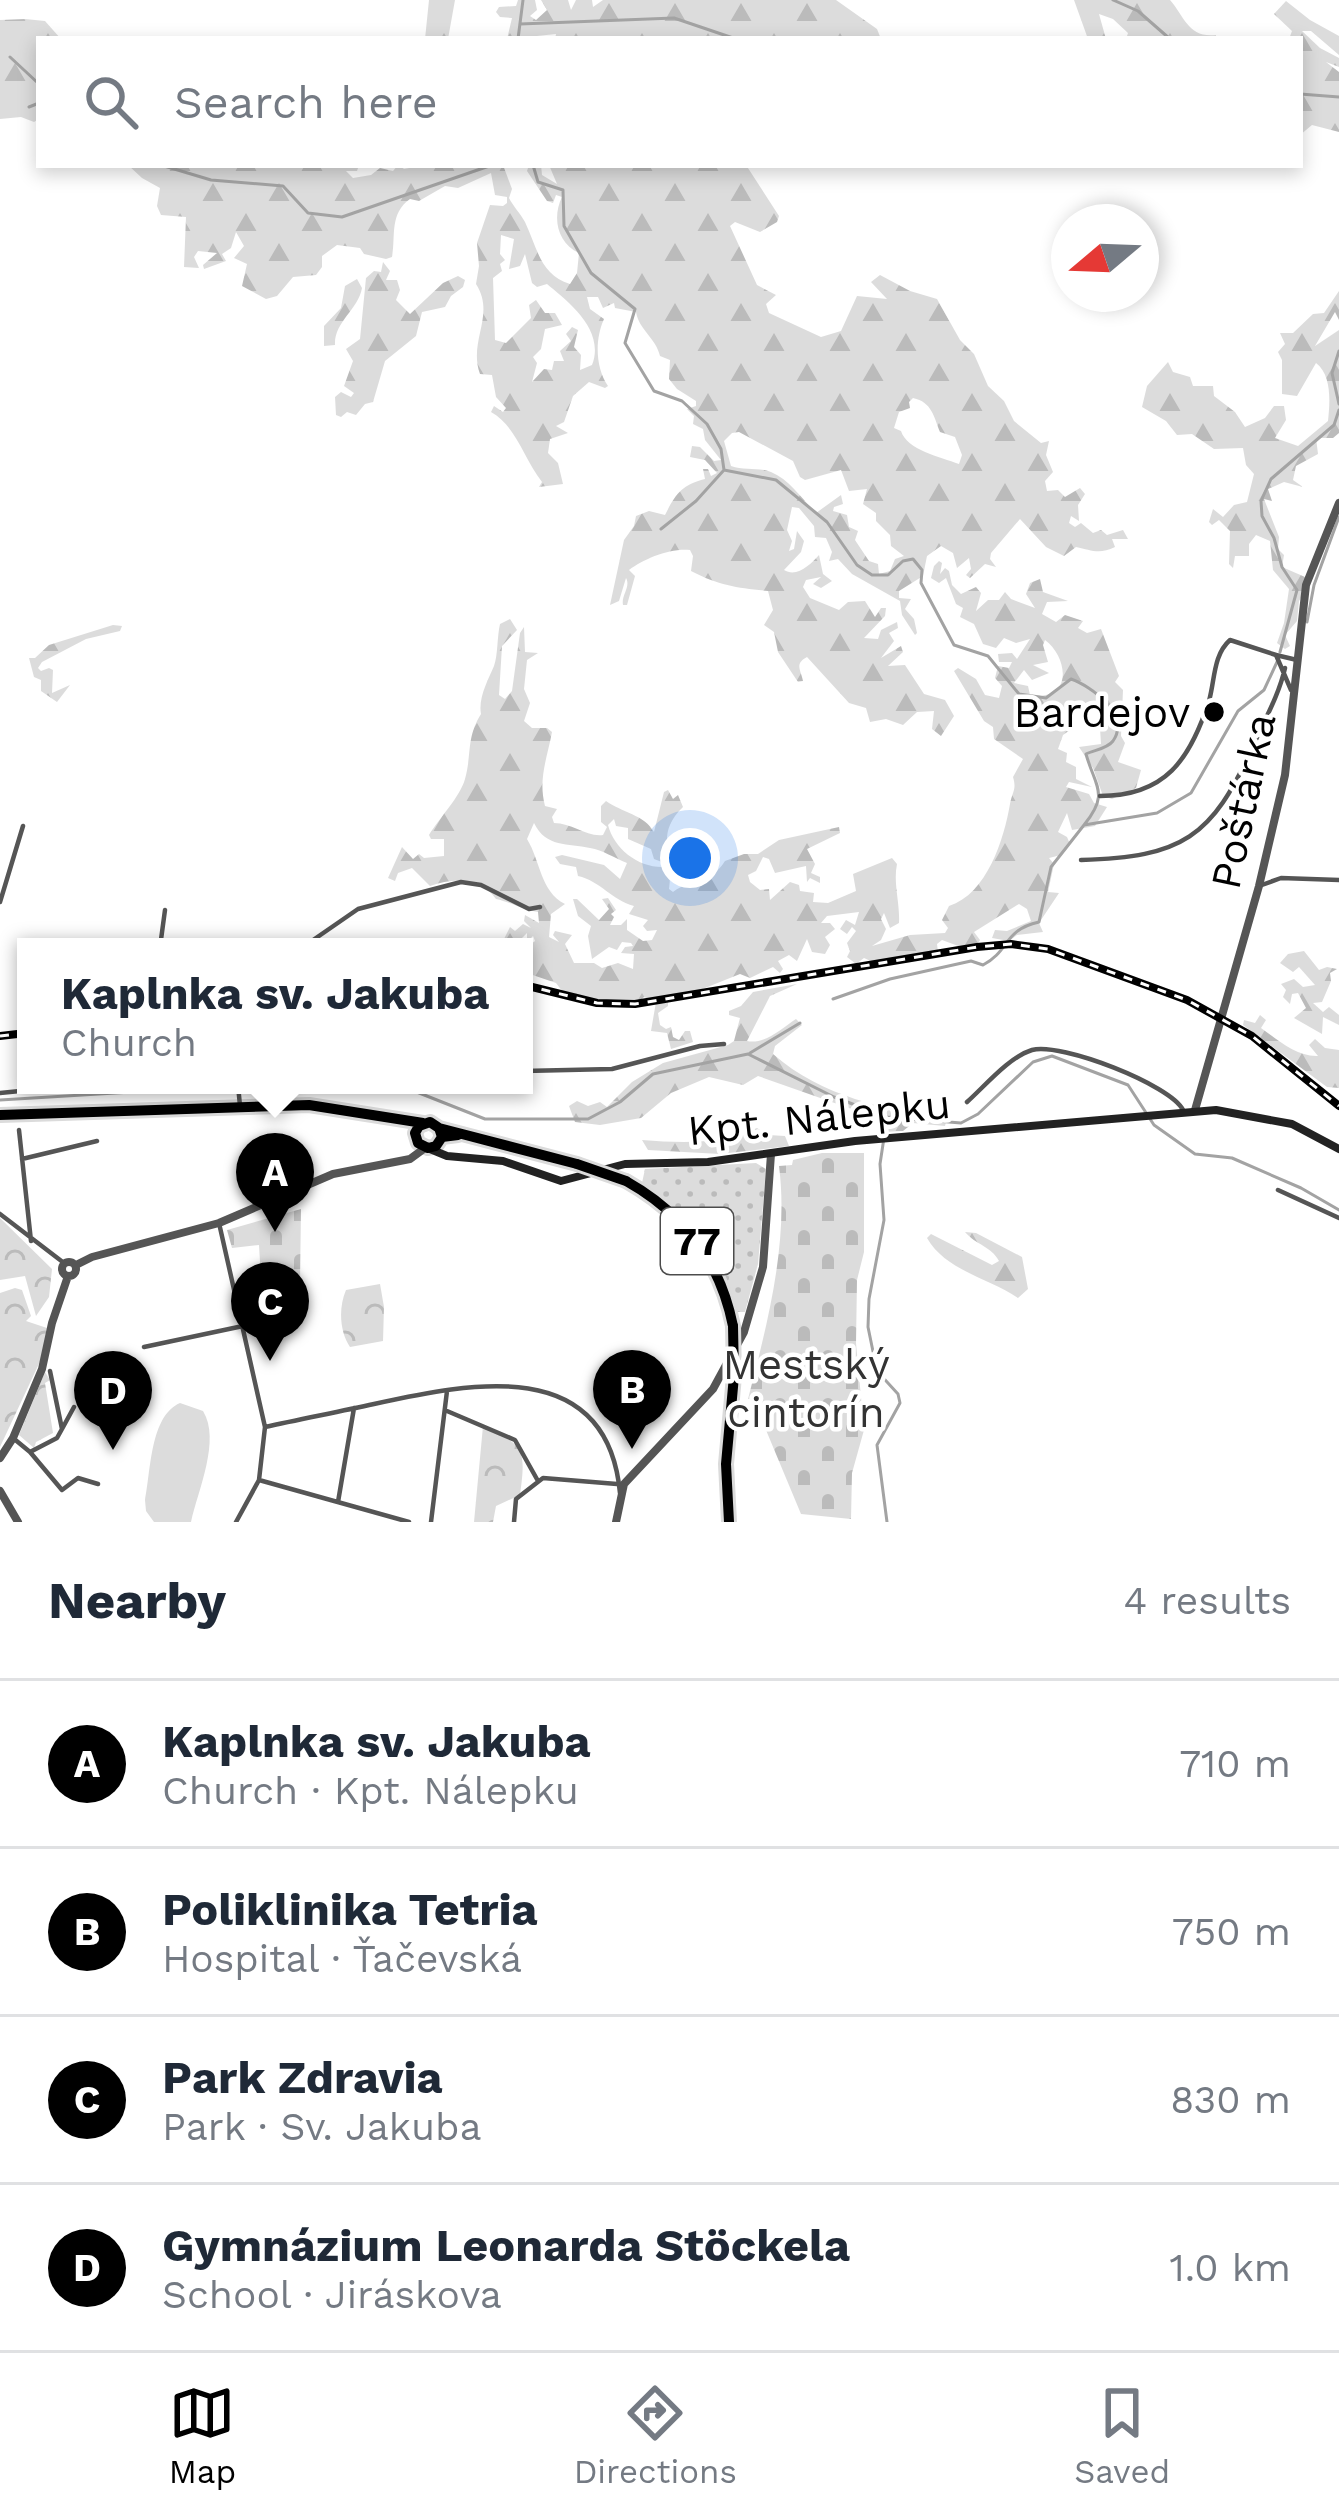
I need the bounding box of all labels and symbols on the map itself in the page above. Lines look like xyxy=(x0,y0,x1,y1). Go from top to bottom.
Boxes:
north arrow xyxy=(1051,204,1159,312)
place label: Bardejov xyxy=(1014,688,1190,737)
marker: Bardejov xyxy=(1201,699,1227,725)
street label: Poštárka xyxy=(1201,709,1285,893)
your location xyxy=(660,828,720,888)
street label: Kpt. Nálepku xyxy=(685,1079,953,1155)
pin: A xyxy=(236,1133,314,1232)
road number: 77 xyxy=(661,1208,733,1274)
pin: C xyxy=(231,1262,309,1361)
park label: Mestský cintorín xyxy=(722,1340,890,1437)
pin: B xyxy=(593,1350,671,1449)
pin: D xyxy=(74,1351,152,1450)

